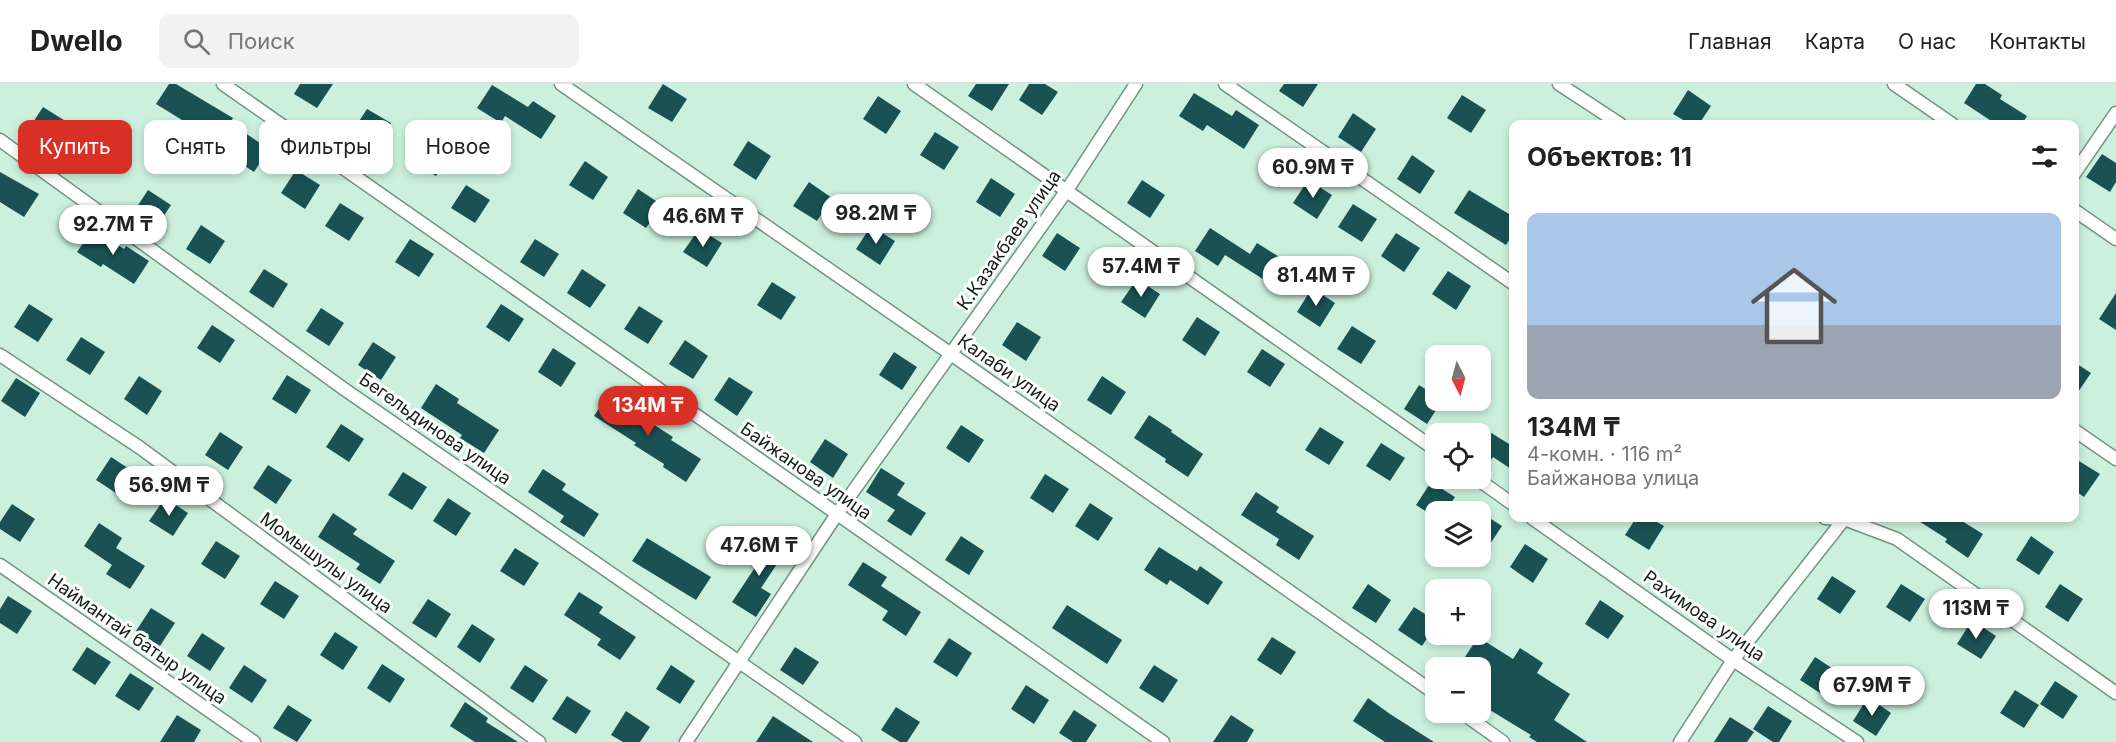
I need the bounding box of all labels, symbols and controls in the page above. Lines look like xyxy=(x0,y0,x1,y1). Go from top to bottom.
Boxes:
search box xyxy=(159,14,579,68)
text: Dwello xyxy=(30,24,123,58)
icon: search xyxy=(180,25,213,58)
text: Поиск xyxy=(228,28,295,54)
text: Главная xyxy=(1688,29,1772,54)
text: Карта xyxy=(1805,29,1865,54)
text: О нас xyxy=(1898,29,1956,54)
text: Контакты xyxy=(1989,29,2086,54)
chip: Купить xyxy=(18,120,132,174)
chip: Снять xyxy=(144,120,247,174)
chip: Фильтры xyxy=(259,120,393,174)
chip: Новое xyxy=(405,120,511,174)
icon: filters xyxy=(2028,140,2061,173)
text: Объектов: 11 xyxy=(1527,141,1692,172)
pin: 60.9M ₸ xyxy=(1258,148,1368,199)
text: 60.9M ₸ xyxy=(1272,155,1354,179)
street label: К.Казакбаев улица xyxy=(952,166,1065,314)
pin: 98.2M ₸ xyxy=(821,194,931,245)
pin: 46.6M ₸ xyxy=(648,197,758,248)
text: 98.2M ₸ xyxy=(835,201,917,225)
text: 46.6M ₸ xyxy=(662,204,744,228)
pin: 92.7M ₸ xyxy=(58,205,168,256)
text: 92.7M ₸ xyxy=(73,212,153,236)
pin: 57.4M ₸ xyxy=(1086,247,1196,298)
icon: home xyxy=(1740,252,1848,360)
text: 57.4M ₸ xyxy=(1102,254,1180,278)
pin: 81.4M ₸ xyxy=(1261,256,1371,307)
text: 81.4M ₸ xyxy=(1277,263,1355,287)
street label: Калаби улица xyxy=(954,330,1065,416)
north arrow xyxy=(1425,345,1491,411)
map controls xyxy=(1425,345,1491,723)
street label: Бегельдинова улица xyxy=(355,368,515,489)
pin: 134M ₸ xyxy=(599,386,697,437)
text: 134M ₸ xyxy=(612,393,684,417)
text: 134M ₸ xyxy=(1527,411,1620,442)
street label: Байжанова улица xyxy=(737,418,876,524)
button: locate xyxy=(1425,423,1491,489)
text: 4-комн. · 116 m² xyxy=(1527,442,1682,466)
pin: 56.9M ₸ xyxy=(114,466,224,517)
text: Байжанова улица xyxy=(1527,466,1699,490)
text: 56.9M ₸ xyxy=(128,473,210,497)
button: layers xyxy=(1425,501,1491,567)
street label: Момышулы улица xyxy=(256,508,396,617)
pin: 47.6M ₸ xyxy=(704,526,814,577)
text: 47.6M ₸ xyxy=(720,533,798,557)
street label: Рахимова улица xyxy=(1640,566,1769,665)
street label: Наймантай батыр улица xyxy=(44,569,230,708)
button: + xyxy=(1425,579,1491,645)
pin: 113M ₸ xyxy=(1927,589,2025,640)
text: 113M ₸ xyxy=(1943,596,2009,620)
button: − xyxy=(1425,657,1491,723)
pin: 67.9M ₸ xyxy=(1817,666,1927,717)
text: 67.9M ₸ xyxy=(1833,673,1911,697)

